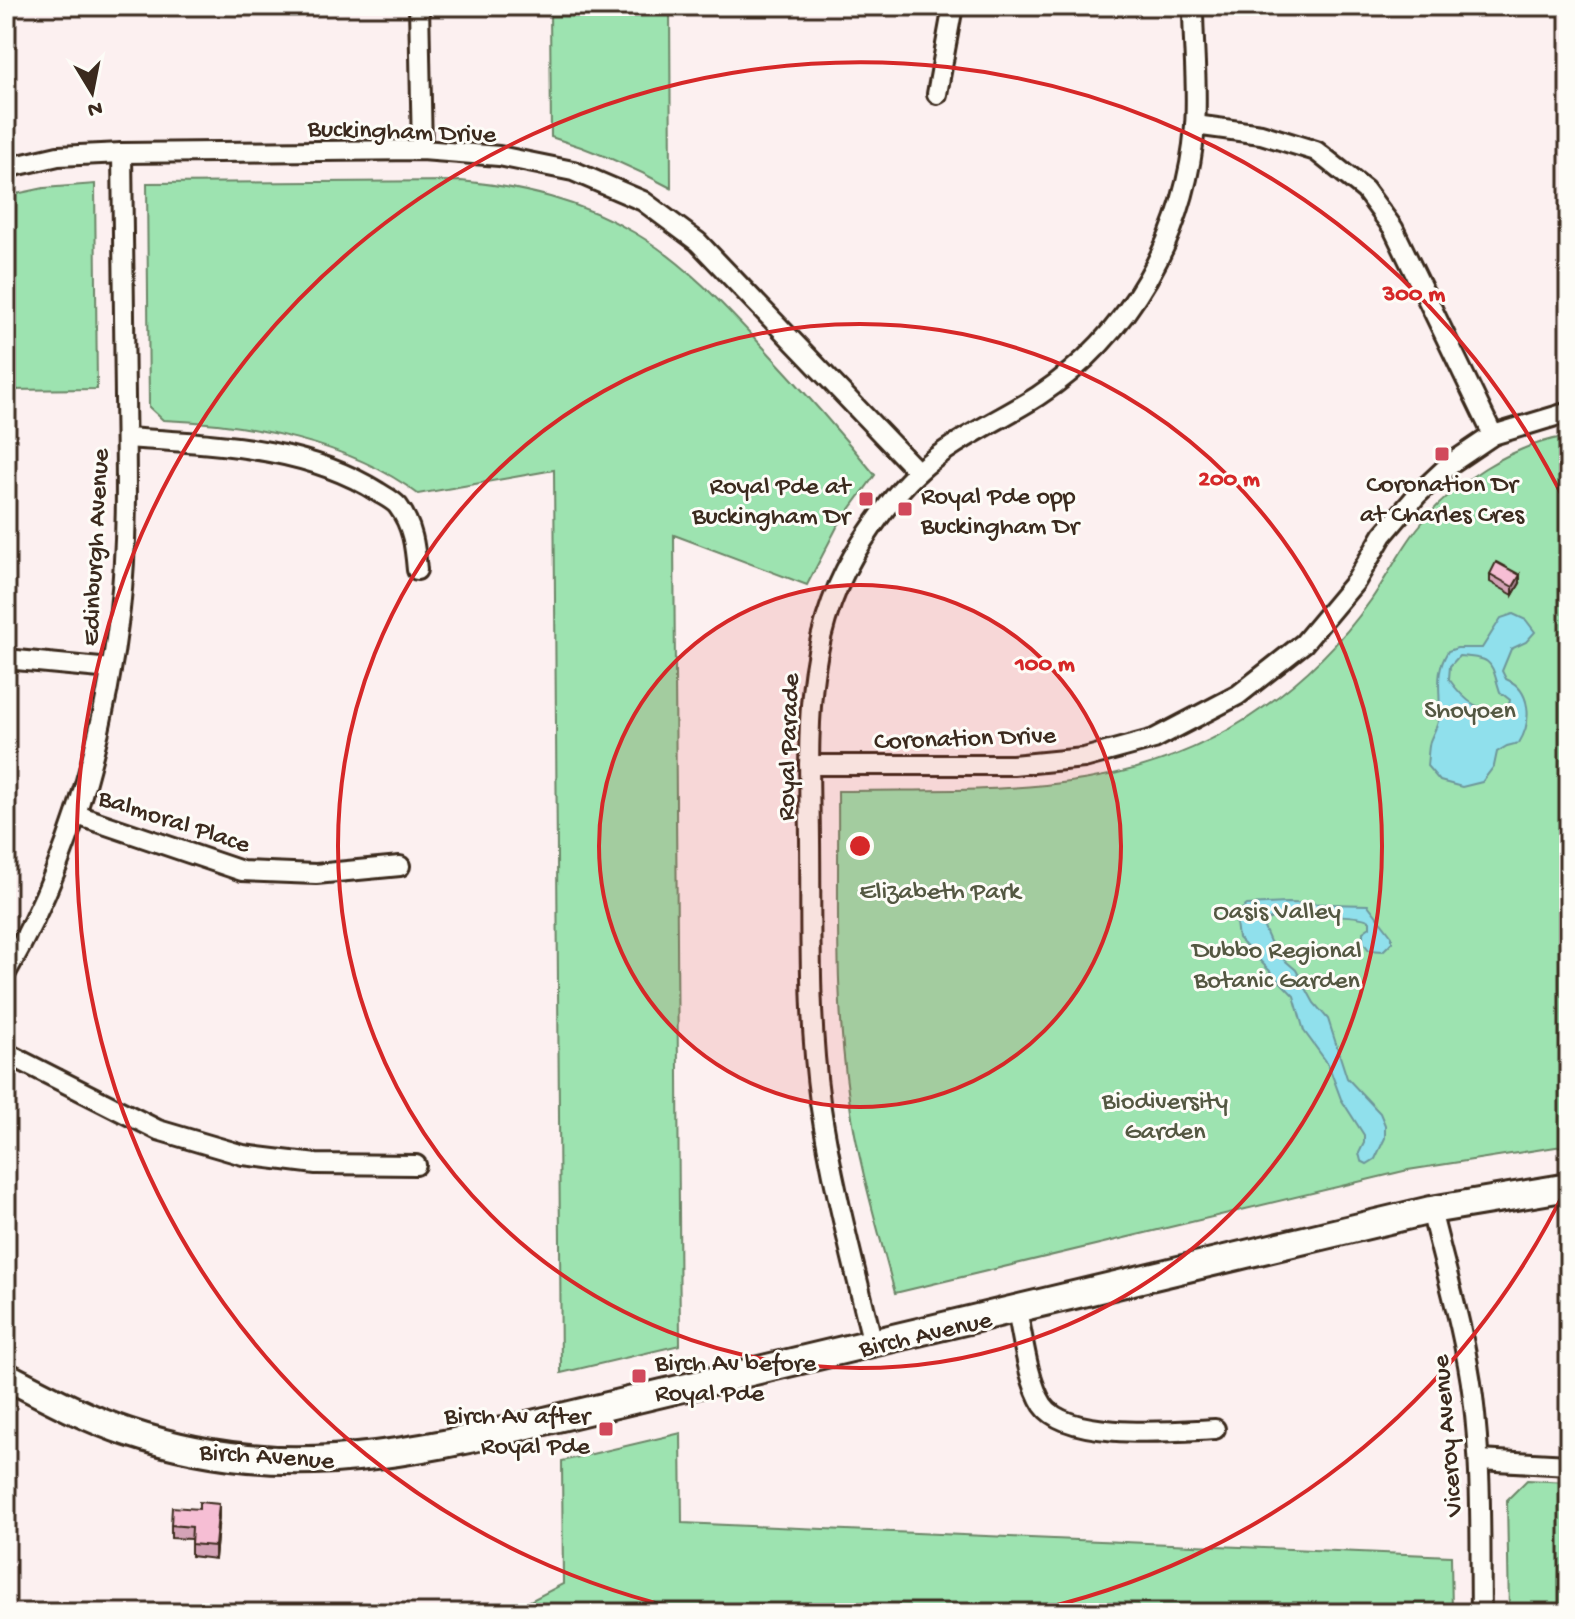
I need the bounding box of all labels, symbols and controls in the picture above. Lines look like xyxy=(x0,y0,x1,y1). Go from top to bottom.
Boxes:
north arrow xyxy=(52,52,132,132)
text: N xyxy=(85,94,104,122)
street label: Buckingham Drive xyxy=(306,115,497,152)
text: 300 m xyxy=(1382,281,1445,310)
marker: Coronation Dr at Charles Cres xyxy=(1433,445,1451,463)
street label: Edinburgh Avenue xyxy=(77,447,118,647)
text: 200 m xyxy=(1198,466,1260,495)
place label: Coronation Dr at Charles Cres xyxy=(1360,471,1525,532)
place label: Royal Pde at Buckingham Dr xyxy=(691,473,853,534)
place label: Royal Pde opp Buckingham Dr xyxy=(920,483,1082,544)
marker: Royal Pde at Buckingham Dr xyxy=(857,490,875,508)
marker: Royal Pde opp Buckingham Dr xyxy=(896,500,914,518)
text: 100 m xyxy=(1014,651,1075,680)
street label: Royal Parade xyxy=(772,672,809,821)
park label: Shoyoen xyxy=(1424,697,1516,728)
street label: Coronation Drive xyxy=(874,722,1057,759)
street label: Balmoral Place xyxy=(93,784,254,863)
centre of rings xyxy=(846,832,874,860)
park label: Elizabeth Park xyxy=(860,878,1023,909)
park label: Oasis Valley xyxy=(1213,898,1341,929)
park label: Dubbo Regional Botanic Garden xyxy=(1190,937,1362,998)
park label: Biodiversity Garden xyxy=(1101,1088,1228,1149)
street label: Birch Avenue xyxy=(856,1306,996,1367)
place label: Birch Av before Royal Pde xyxy=(654,1350,817,1411)
street label: Viceroy Avenue xyxy=(1427,1353,1472,1519)
marker: Birch Av before Royal Pde xyxy=(630,1367,648,1385)
place label: Birch Av after Royal Pde xyxy=(443,1403,593,1464)
marker: Birch Av after Royal Pde xyxy=(597,1420,615,1438)
street label: Birch Avenue xyxy=(197,1438,336,1479)

